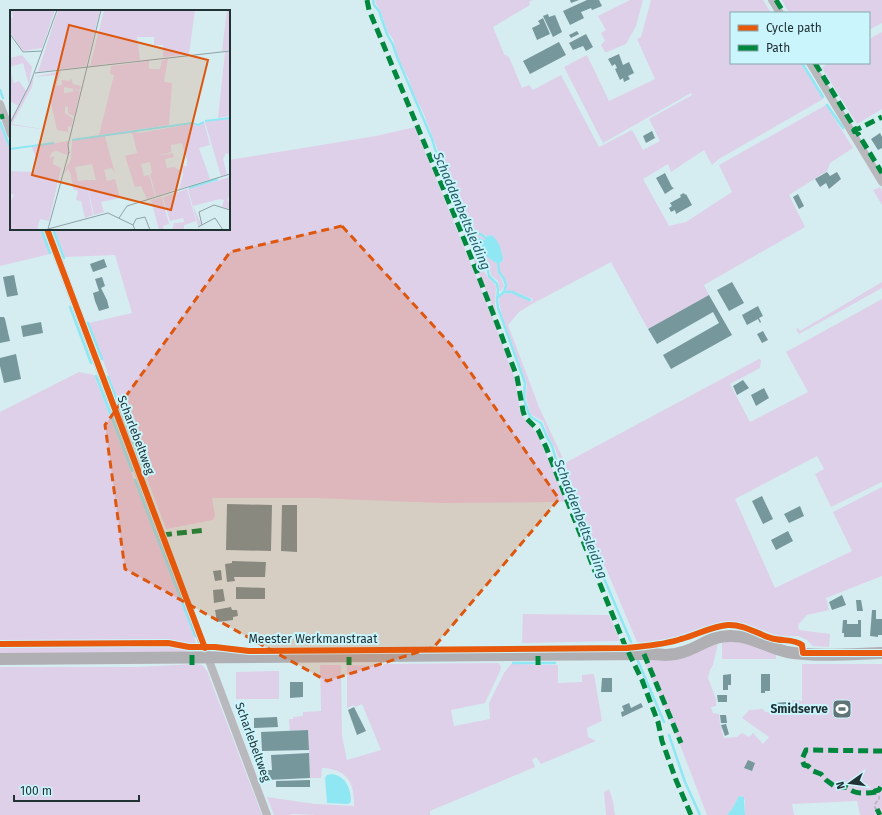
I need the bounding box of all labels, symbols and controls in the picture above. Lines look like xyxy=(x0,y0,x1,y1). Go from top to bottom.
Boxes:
inset map xyxy=(10,10,230,230)
legend xyxy=(730,12,870,64)
text: Cycle path xyxy=(766,21,822,35)
text: Path xyxy=(766,41,790,55)
water label: Schaddenbeltsleiding xyxy=(430,149,494,272)
street label: Scharlebeltweg xyxy=(115,394,158,477)
water label: Schaddenbeltsleiding xyxy=(551,456,611,581)
street label: Meester Werkmanstraat xyxy=(249,632,378,646)
sports icon: Smidserve xyxy=(831,698,853,720)
street label: Scharlebeltweg xyxy=(232,700,274,784)
place label: Smidserve xyxy=(770,702,828,716)
north arrow xyxy=(830,763,870,803)
scale bar xyxy=(14,777,139,803)
text: N xyxy=(834,780,848,790)
text: 100 m xyxy=(20,784,52,798)

